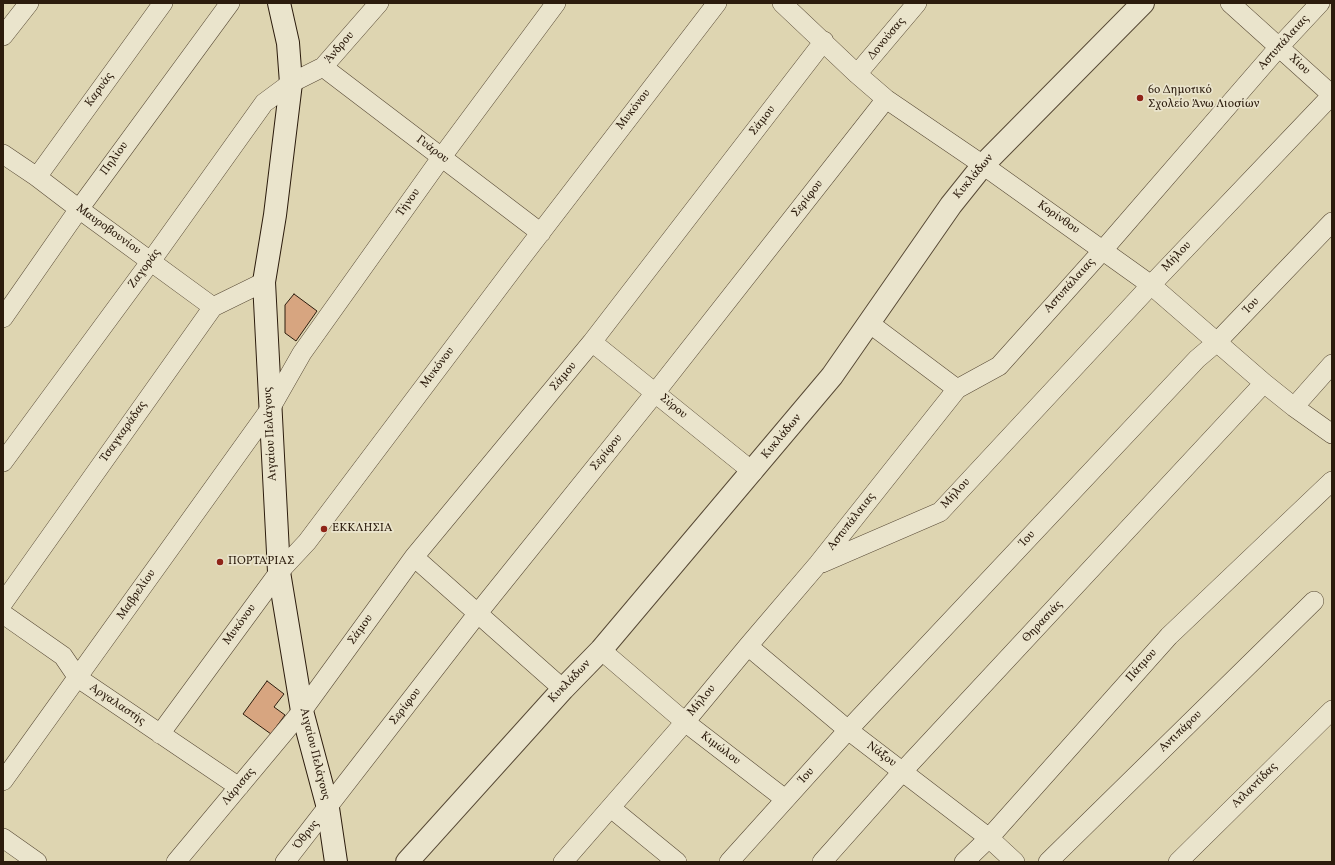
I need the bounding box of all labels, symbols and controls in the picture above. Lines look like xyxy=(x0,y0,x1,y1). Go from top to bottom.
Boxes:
street label: Αστυπάλαιας xyxy=(1255,12,1313,74)
street label: Δονούσας xyxy=(865,15,909,63)
street label: Άνδρου xyxy=(322,29,358,67)
street label: Χίου xyxy=(1285,52,1313,78)
street label: Καρυάς xyxy=(83,70,117,110)
place label: 6ο Δημοτικό Σχολείο Άνω Λιοσίων xyxy=(1148,84,1259,112)
street label: Μυκόνου xyxy=(614,87,654,133)
marker: 6ο Δημοτικό Σχολείο Άνω Λιοσίων xyxy=(1135,93,1145,103)
street label: Σάμου xyxy=(747,103,779,139)
street label: Γυάρου xyxy=(413,133,451,167)
street label: Πηλίου xyxy=(98,139,132,179)
street label: Κυκλάδων xyxy=(951,152,997,202)
street label: Σερίφου xyxy=(789,178,827,220)
street label: Τήνου xyxy=(394,186,424,220)
street label: Κορίνθου xyxy=(1034,198,1082,238)
street label: Μαυροβουνίου xyxy=(73,202,143,258)
street label: Μήλου xyxy=(1159,239,1195,275)
street label: Ζαγοράς xyxy=(126,246,164,292)
street label: Αστυπάλαιας xyxy=(1041,255,1099,317)
street label: Ίου xyxy=(1241,295,1263,317)
street label: Μυκόνου xyxy=(418,345,458,391)
street label: Σάμου xyxy=(548,359,580,395)
street label: Αιγαίου Πελάγους xyxy=(261,387,281,481)
street label: Σύρου xyxy=(656,392,690,422)
street label: Τσαγκαράδας xyxy=(98,398,150,466)
street label: Κυκλάδων xyxy=(759,412,805,462)
street label: Σερίφου xyxy=(588,432,626,474)
street label: Μήλου xyxy=(938,476,974,512)
street label: Αστυπάλαιας xyxy=(825,490,879,554)
place label: ΕΚΚΛΗΣΙΑ xyxy=(332,522,392,536)
marker: ΕΚΚΛΗΣΙΑ xyxy=(319,524,329,534)
street label: Ίου xyxy=(1017,528,1039,550)
place label: ΠΟΡΤΑΡΙΑΣ xyxy=(228,555,294,569)
marker: ΠΟΡΤΑΡΙΑΣ xyxy=(215,557,225,567)
street label: Μαβρελίου xyxy=(115,567,159,623)
street label: Θηρασιάς xyxy=(1020,598,1066,646)
street label: Μυκόνου xyxy=(220,602,260,648)
street label: Σάμου xyxy=(345,612,377,648)
street label: Πάτμου xyxy=(1123,646,1161,686)
street label: Κυκλάδων xyxy=(546,657,594,707)
street label: Αργαλαστής xyxy=(86,681,148,729)
street label: Μήλου xyxy=(685,682,719,720)
street label: Σερίφου xyxy=(387,686,425,728)
street label: Αιγαίου Πελάγους xyxy=(296,706,332,802)
street label: Αντιπάρου xyxy=(1157,708,1205,756)
street label: Κιμώλου xyxy=(697,729,743,769)
street label: Νάξου xyxy=(863,739,899,771)
street label: Ατλαντίδας xyxy=(1229,760,1281,812)
street label: Λάρισας xyxy=(219,765,259,809)
street label: Ίου xyxy=(796,765,818,787)
street label: Όθρυς xyxy=(291,818,323,852)

